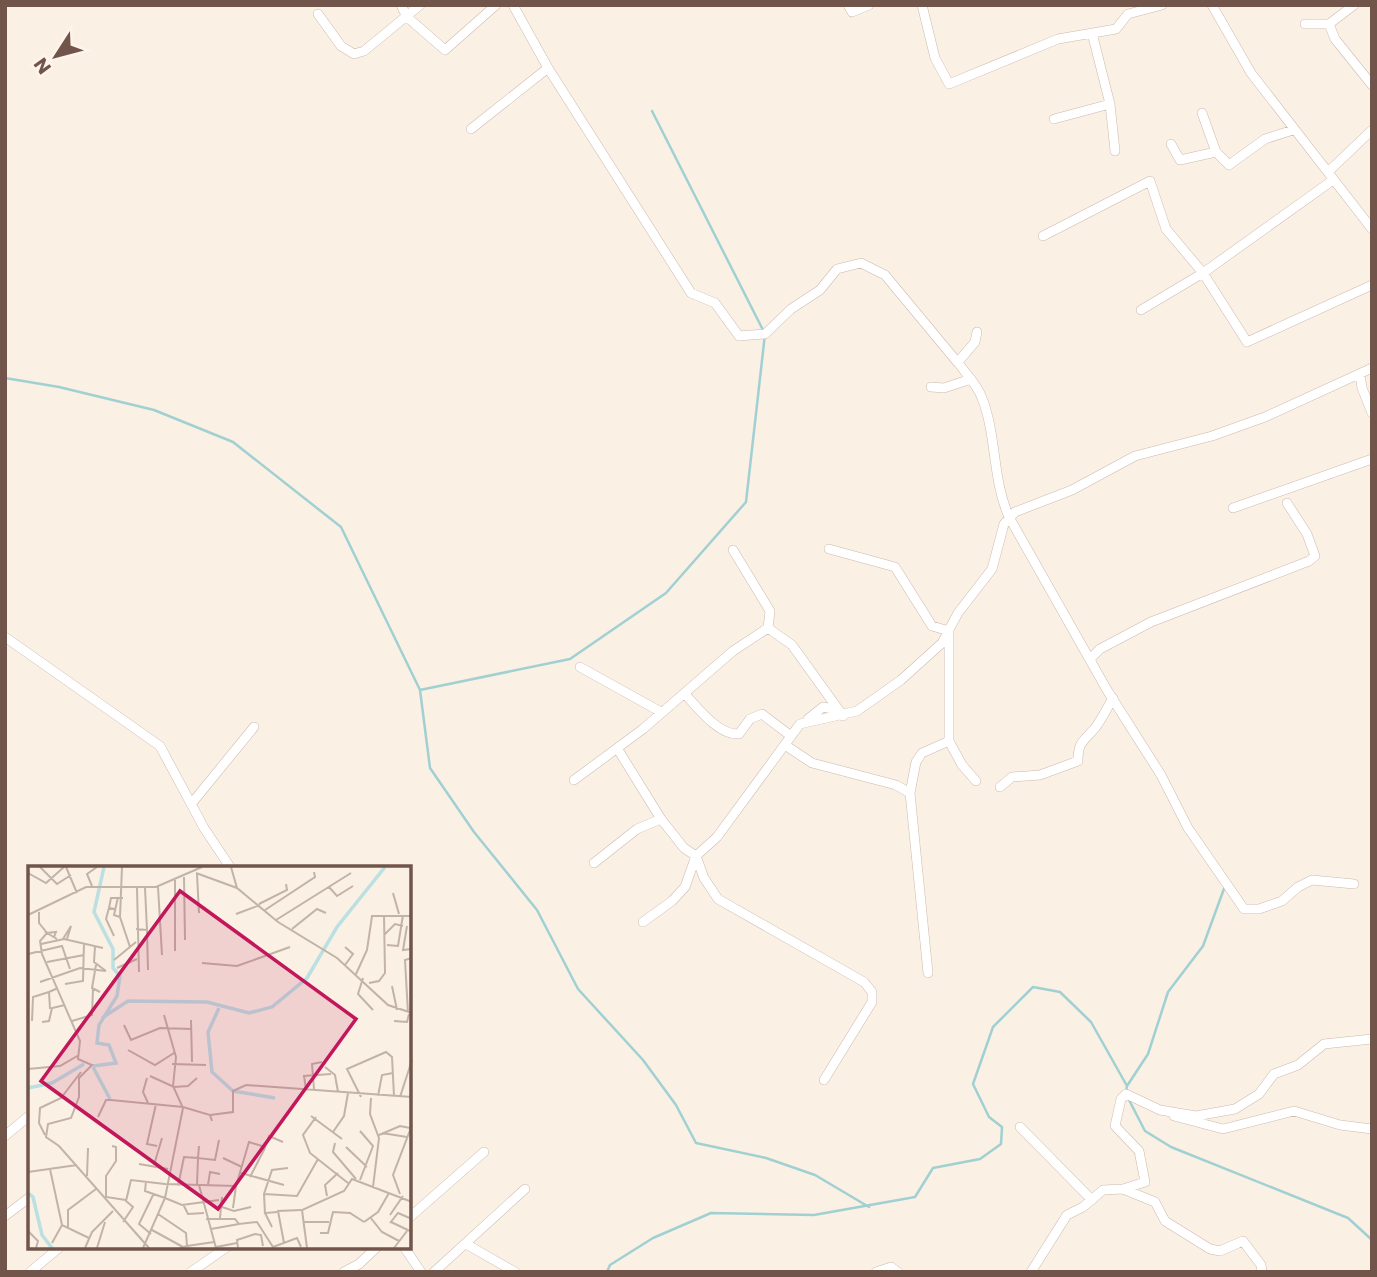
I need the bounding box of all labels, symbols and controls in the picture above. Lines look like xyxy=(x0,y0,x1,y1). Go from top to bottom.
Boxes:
north arrow xyxy=(21,21,91,91)
text: N xyxy=(28,52,58,79)
inset map xyxy=(28,866,411,1249)

